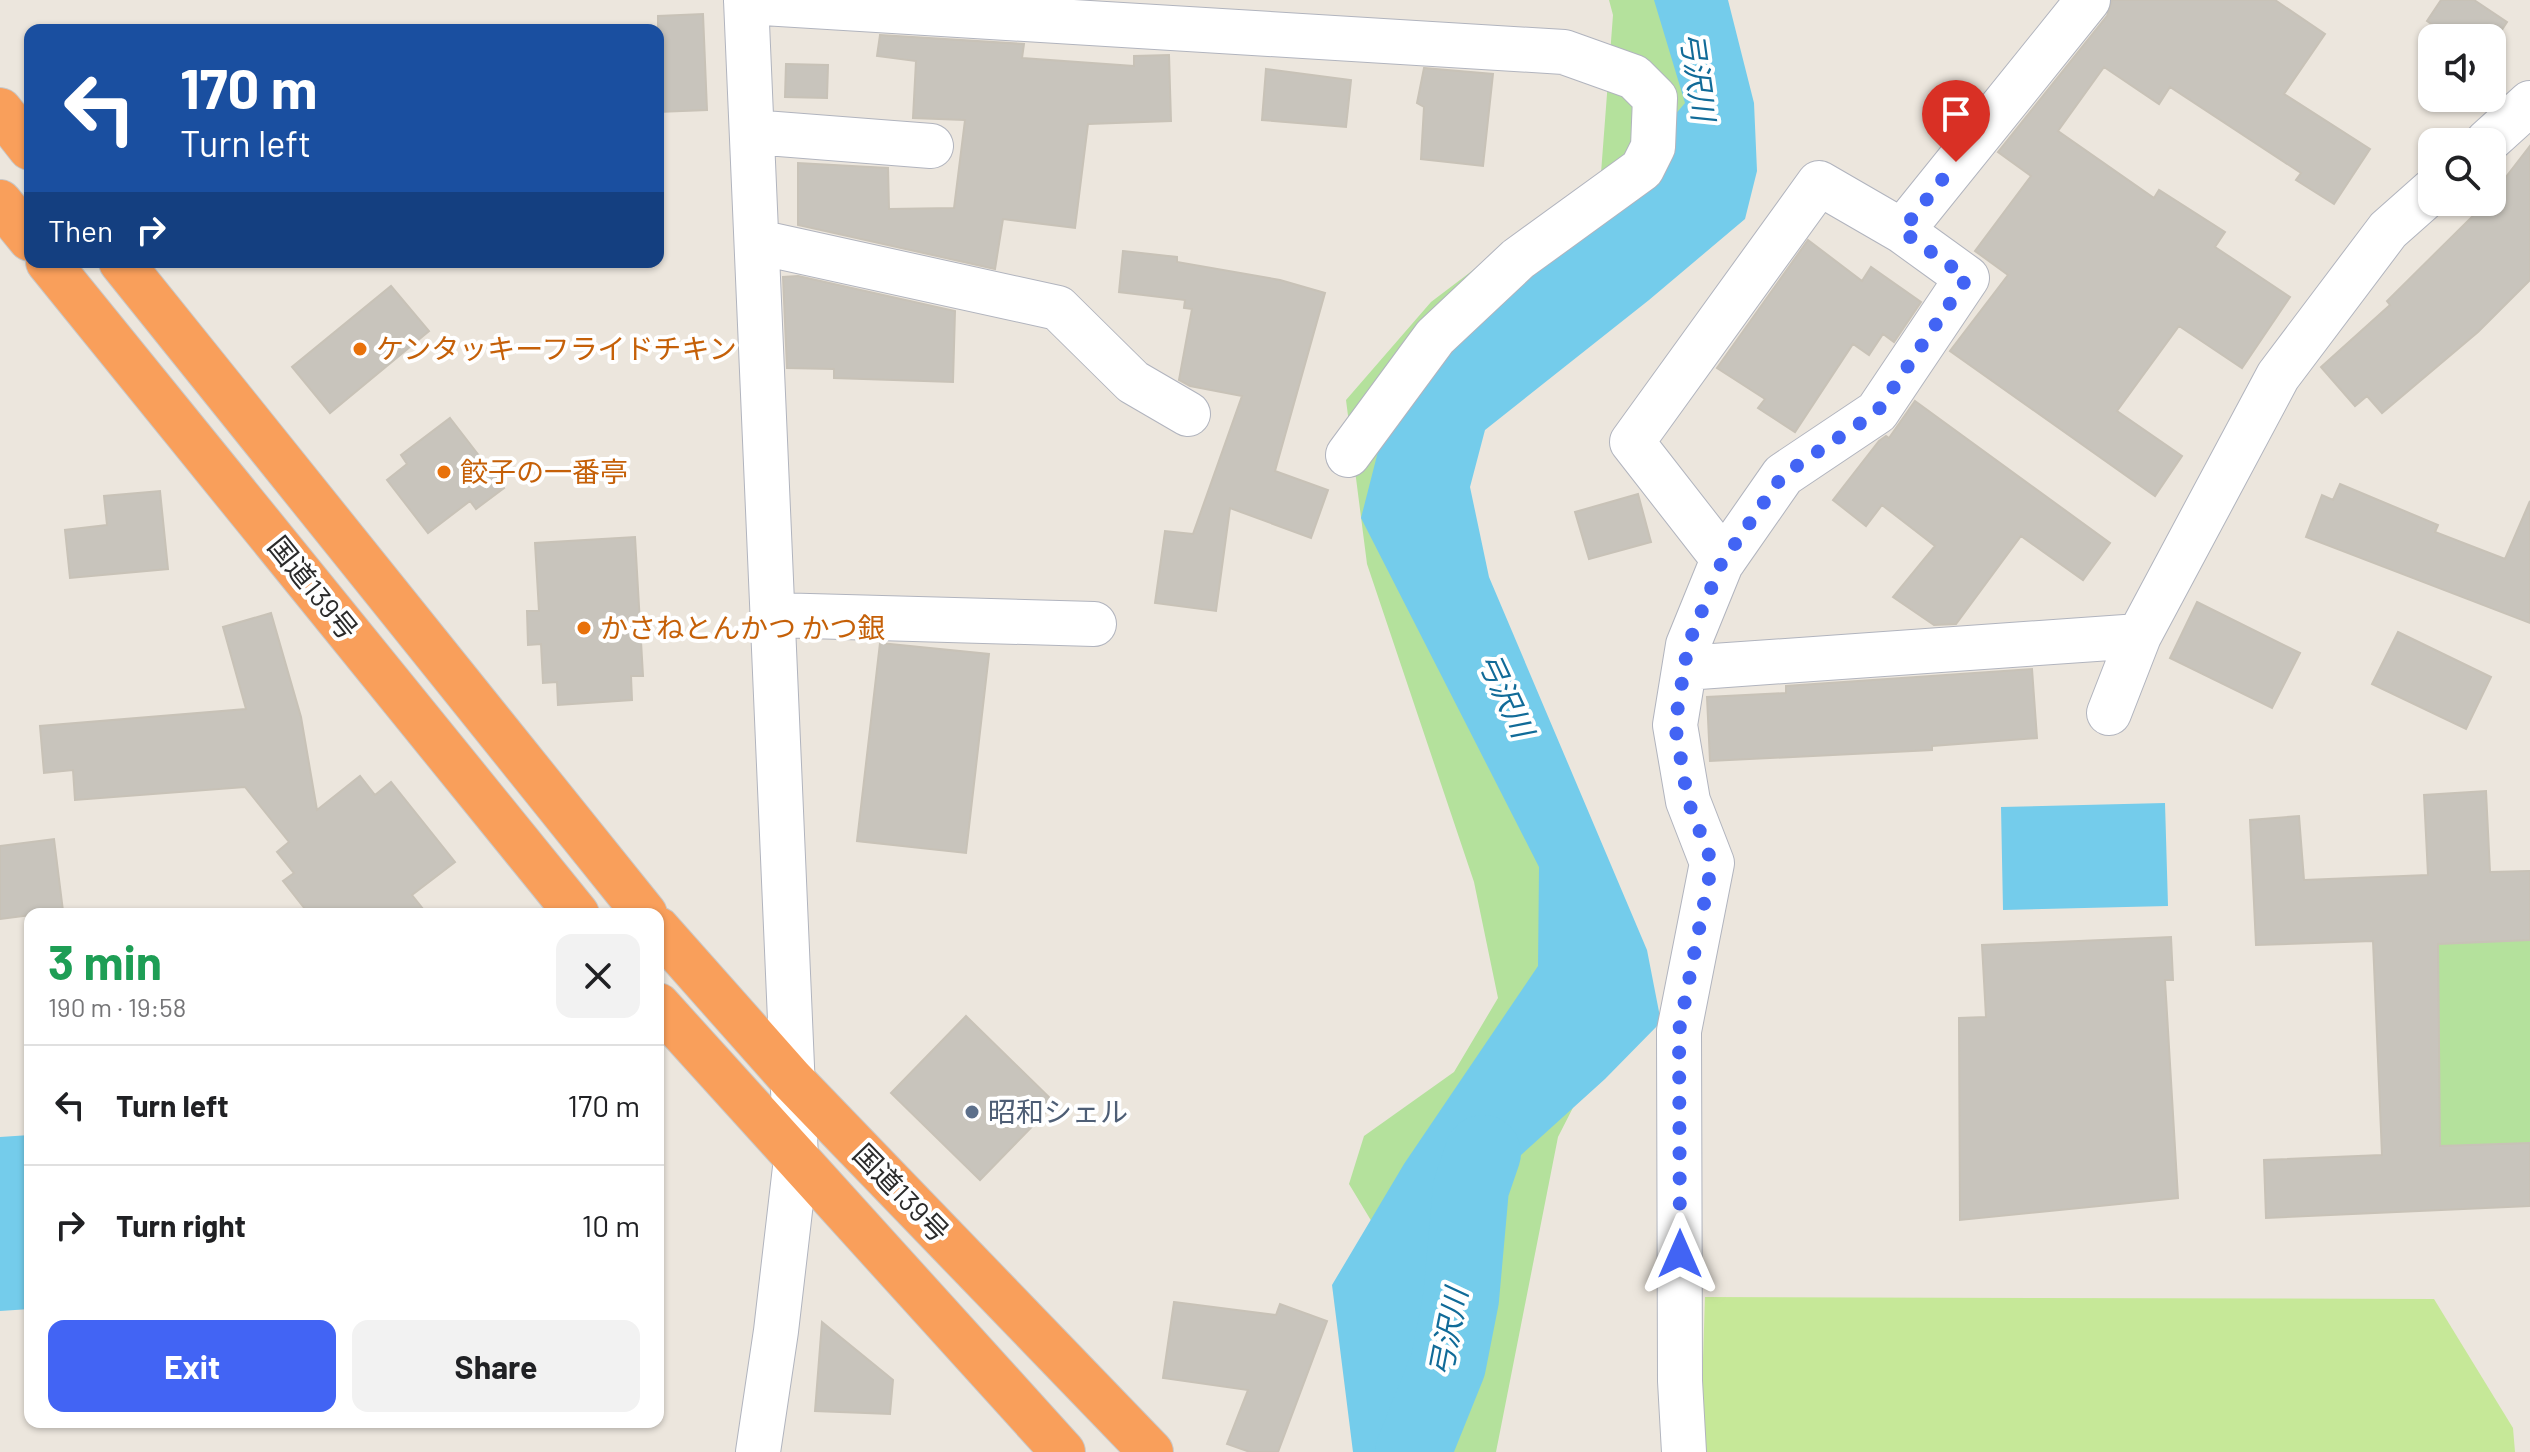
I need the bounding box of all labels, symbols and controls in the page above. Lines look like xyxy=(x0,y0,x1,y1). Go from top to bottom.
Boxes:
map controls xyxy=(2418,24,2506,216)
button: sound xyxy=(2418,24,2506,112)
water label: 弓沢川 xyxy=(1675,29,1723,126)
text: 170 m xyxy=(180,53,317,120)
icon: left xyxy=(48,56,152,160)
pin xyxy=(1922,80,1990,162)
icon: arrive xyxy=(1934,92,1978,136)
text: Turn left xyxy=(180,121,311,164)
button: search xyxy=(2418,128,2506,216)
icon: right xyxy=(129,208,173,252)
text: Then xyxy=(48,212,113,248)
place label: ケンタッキーフライドチキン xyxy=(376,331,737,365)
marker: ケンタッキーフライドチキン xyxy=(351,340,369,358)
place label: 餃子の一番亭 xyxy=(460,454,628,488)
marker: 餃子の一番亭 xyxy=(435,463,453,481)
street label: 国道139号 xyxy=(262,529,366,646)
place label: かさねとんかつ かつ銀 xyxy=(600,610,886,644)
marker: かさねとんかつ かつ銀 xyxy=(575,619,593,637)
water label: 弓沢川 xyxy=(1471,646,1543,745)
text: 3 min xyxy=(48,932,162,990)
button: close xyxy=(556,934,640,1018)
text: 190 m · 19:58 xyxy=(48,991,186,1022)
icon: left xyxy=(48,1083,92,1127)
text: Turn left xyxy=(116,1087,229,1123)
text: 170 m xyxy=(568,1087,640,1123)
place label: 昭和シェル xyxy=(988,1094,1128,1128)
marker: 昭和シェル xyxy=(963,1103,981,1121)
street label: 国道139号 xyxy=(847,1136,957,1248)
icon: right xyxy=(48,1203,92,1247)
text: Turn right xyxy=(116,1207,246,1243)
text: 10 m xyxy=(582,1207,640,1243)
position arrow xyxy=(1638,1212,1722,1296)
water label: 弓沢川 xyxy=(1421,1282,1474,1380)
button: Exit xyxy=(48,1320,336,1412)
button: Share xyxy=(352,1320,640,1412)

